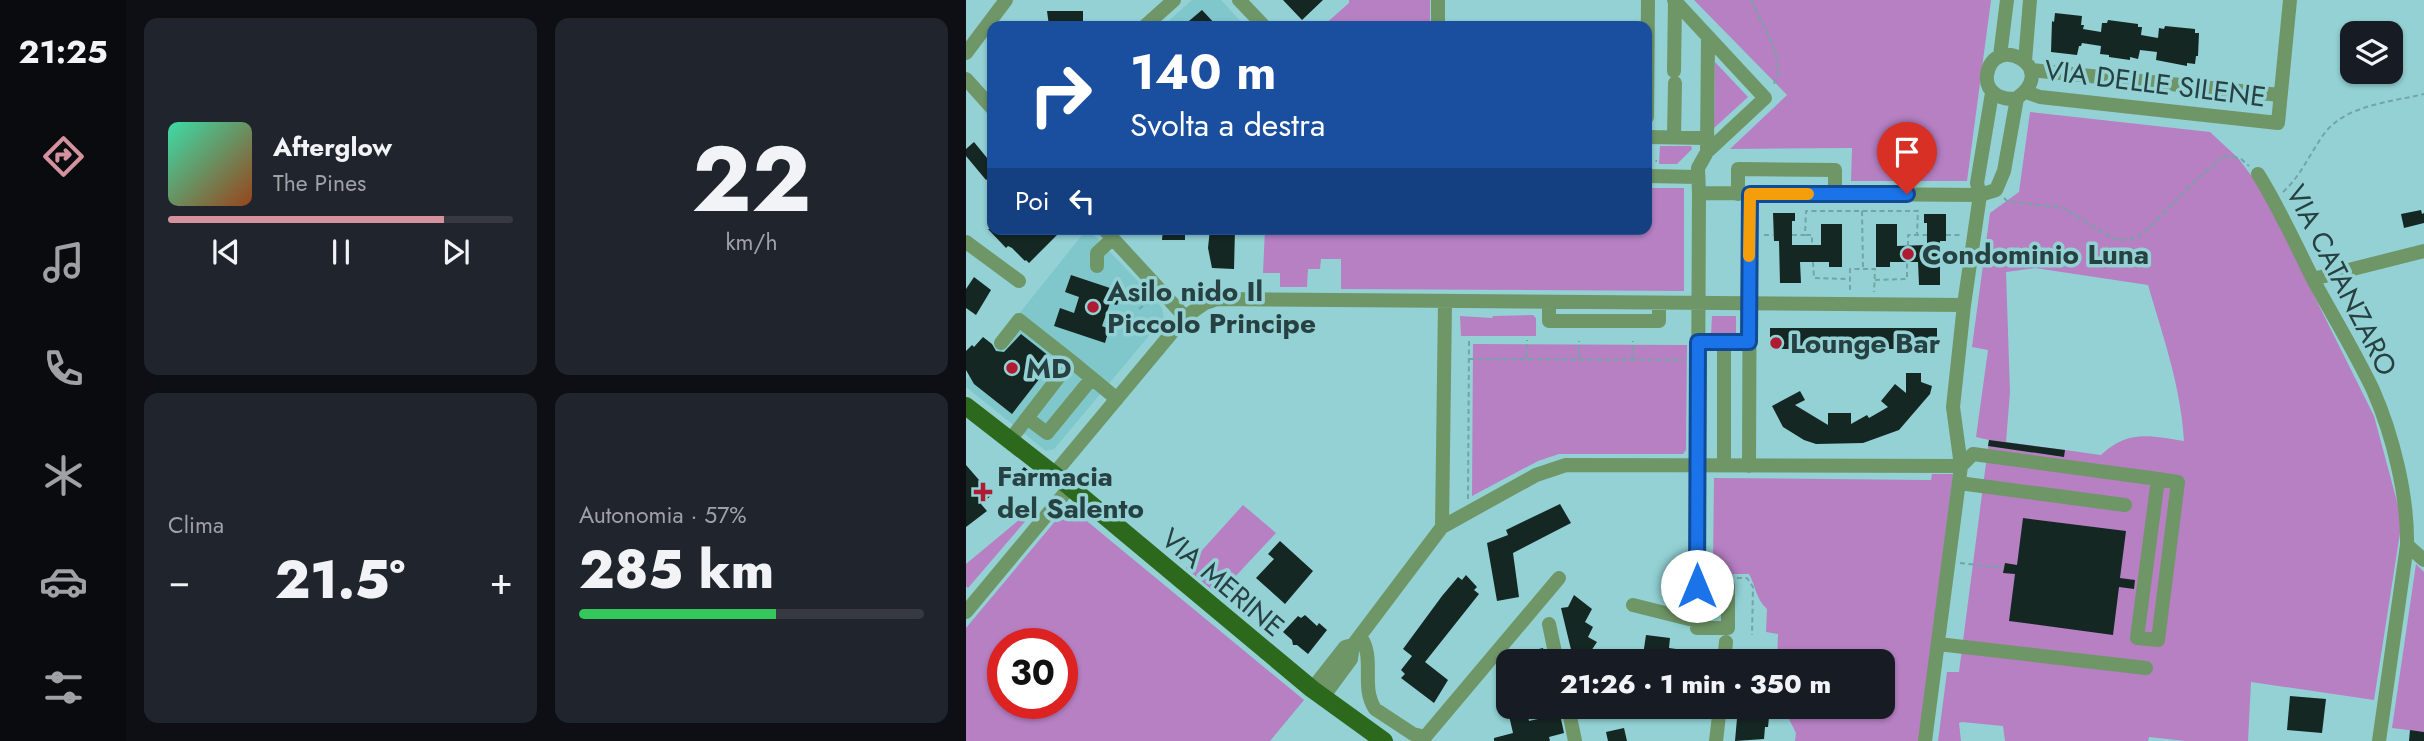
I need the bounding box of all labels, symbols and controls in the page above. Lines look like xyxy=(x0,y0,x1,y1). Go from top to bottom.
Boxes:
map controls xyxy=(2340,21,2403,84)
button: layers xyxy=(2340,21,2403,84)
text: 21:25 xyxy=(18,29,108,75)
text: 140 m xyxy=(1130,37,1276,107)
icon: right xyxy=(1015,49,1106,140)
street label: VIA DELLE SILENE xyxy=(2042,50,2268,117)
text: Svolta a destra xyxy=(1130,102,1325,148)
text: 22 xyxy=(692,114,811,245)
pin xyxy=(1877,122,1937,194)
text: Afterglow xyxy=(273,128,392,166)
icon: directions xyxy=(39,132,88,181)
icon: arrive xyxy=(1888,133,1926,171)
text: The Pines xyxy=(273,166,366,200)
street label: VIA CATANZARO xyxy=(2276,178,2407,383)
text: Poi xyxy=(1015,182,1049,220)
icon: left xyxy=(1063,182,1101,220)
text: km/h xyxy=(726,225,777,259)
icon: previous xyxy=(207,233,245,271)
icon: pause xyxy=(322,233,360,271)
icon: next xyxy=(437,233,475,271)
place label: Condominio Luna xyxy=(1922,234,2149,275)
icon: music xyxy=(39,238,88,287)
marker: Condominio Luna xyxy=(1900,246,1916,262)
place label: Asilo nido Il Piccolo Principe xyxy=(1106,271,1316,344)
marker: Asilo nido Il Piccolo Principe xyxy=(1085,299,1101,315)
place label: Lounge Bar xyxy=(1790,323,1941,364)
marker: Lounge Bar xyxy=(1768,335,1784,351)
icon: phone xyxy=(39,344,88,393)
place label: MD xyxy=(1026,348,1071,389)
marker: MD xyxy=(1004,360,1020,376)
icon: climate xyxy=(39,451,88,500)
place label: Farmacia del Salento xyxy=(997,456,1144,529)
marker: Farmacia del Salento xyxy=(975,484,991,500)
text: Autonomia · 57% xyxy=(579,498,747,532)
text: Clima xyxy=(168,508,224,542)
street label: VIA MERINE xyxy=(1152,518,1293,646)
text: 285 km xyxy=(579,532,774,608)
text: 21.5° xyxy=(275,542,405,618)
position arrow xyxy=(1660,549,1734,623)
text: − xyxy=(168,553,190,608)
text: + xyxy=(490,553,513,608)
icon: car xyxy=(39,557,88,606)
speed limit sign: 30 xyxy=(987,628,1078,719)
icon: filters xyxy=(39,663,88,712)
text: 21:26 · 1 min · 350 m xyxy=(1560,665,1831,703)

